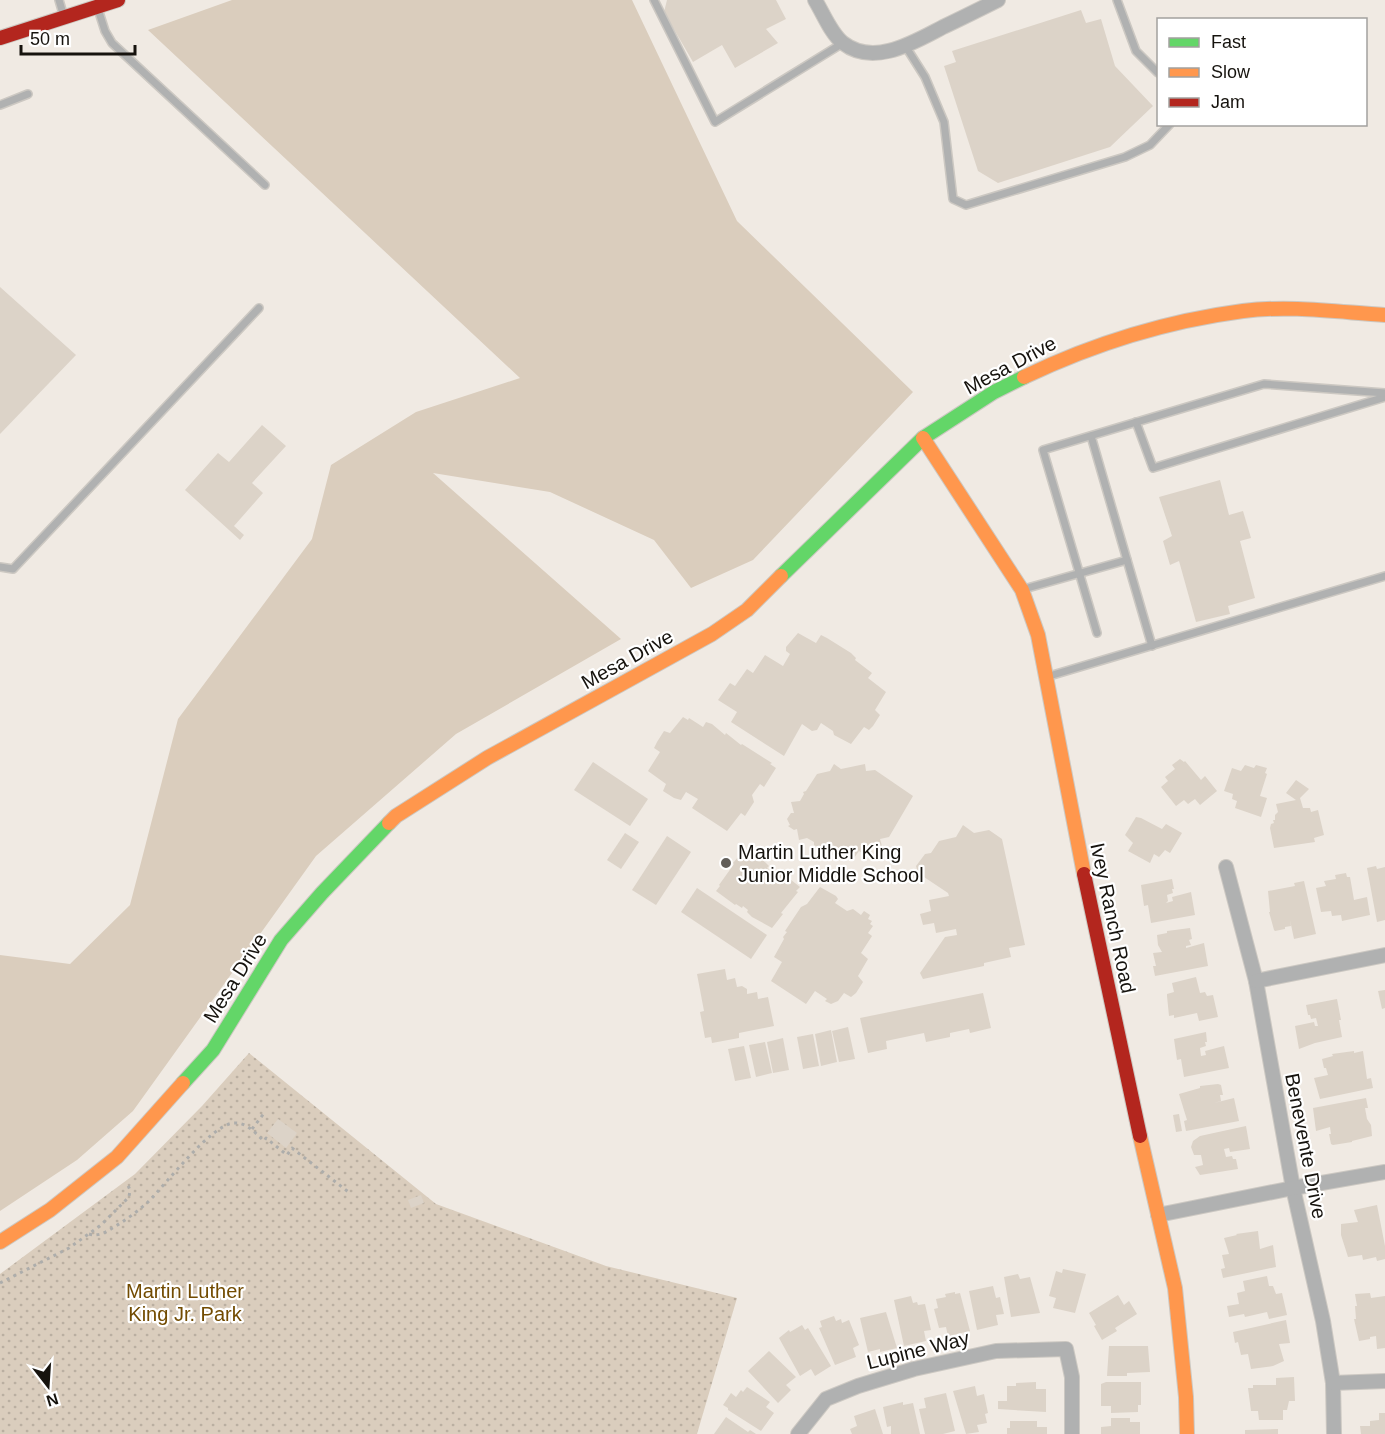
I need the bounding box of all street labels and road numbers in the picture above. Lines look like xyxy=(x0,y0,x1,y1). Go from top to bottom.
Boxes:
street label: Mesa Drive xyxy=(960,332,1060,398)
street label: Mesa Drive xyxy=(577,625,677,693)
street label: Ivey Ranch Road xyxy=(1086,841,1140,995)
street label: Mesa Drive xyxy=(199,929,271,1027)
street label: Benevente Drive xyxy=(1281,1071,1331,1221)
street label: Lupine Way xyxy=(864,1327,972,1373)

